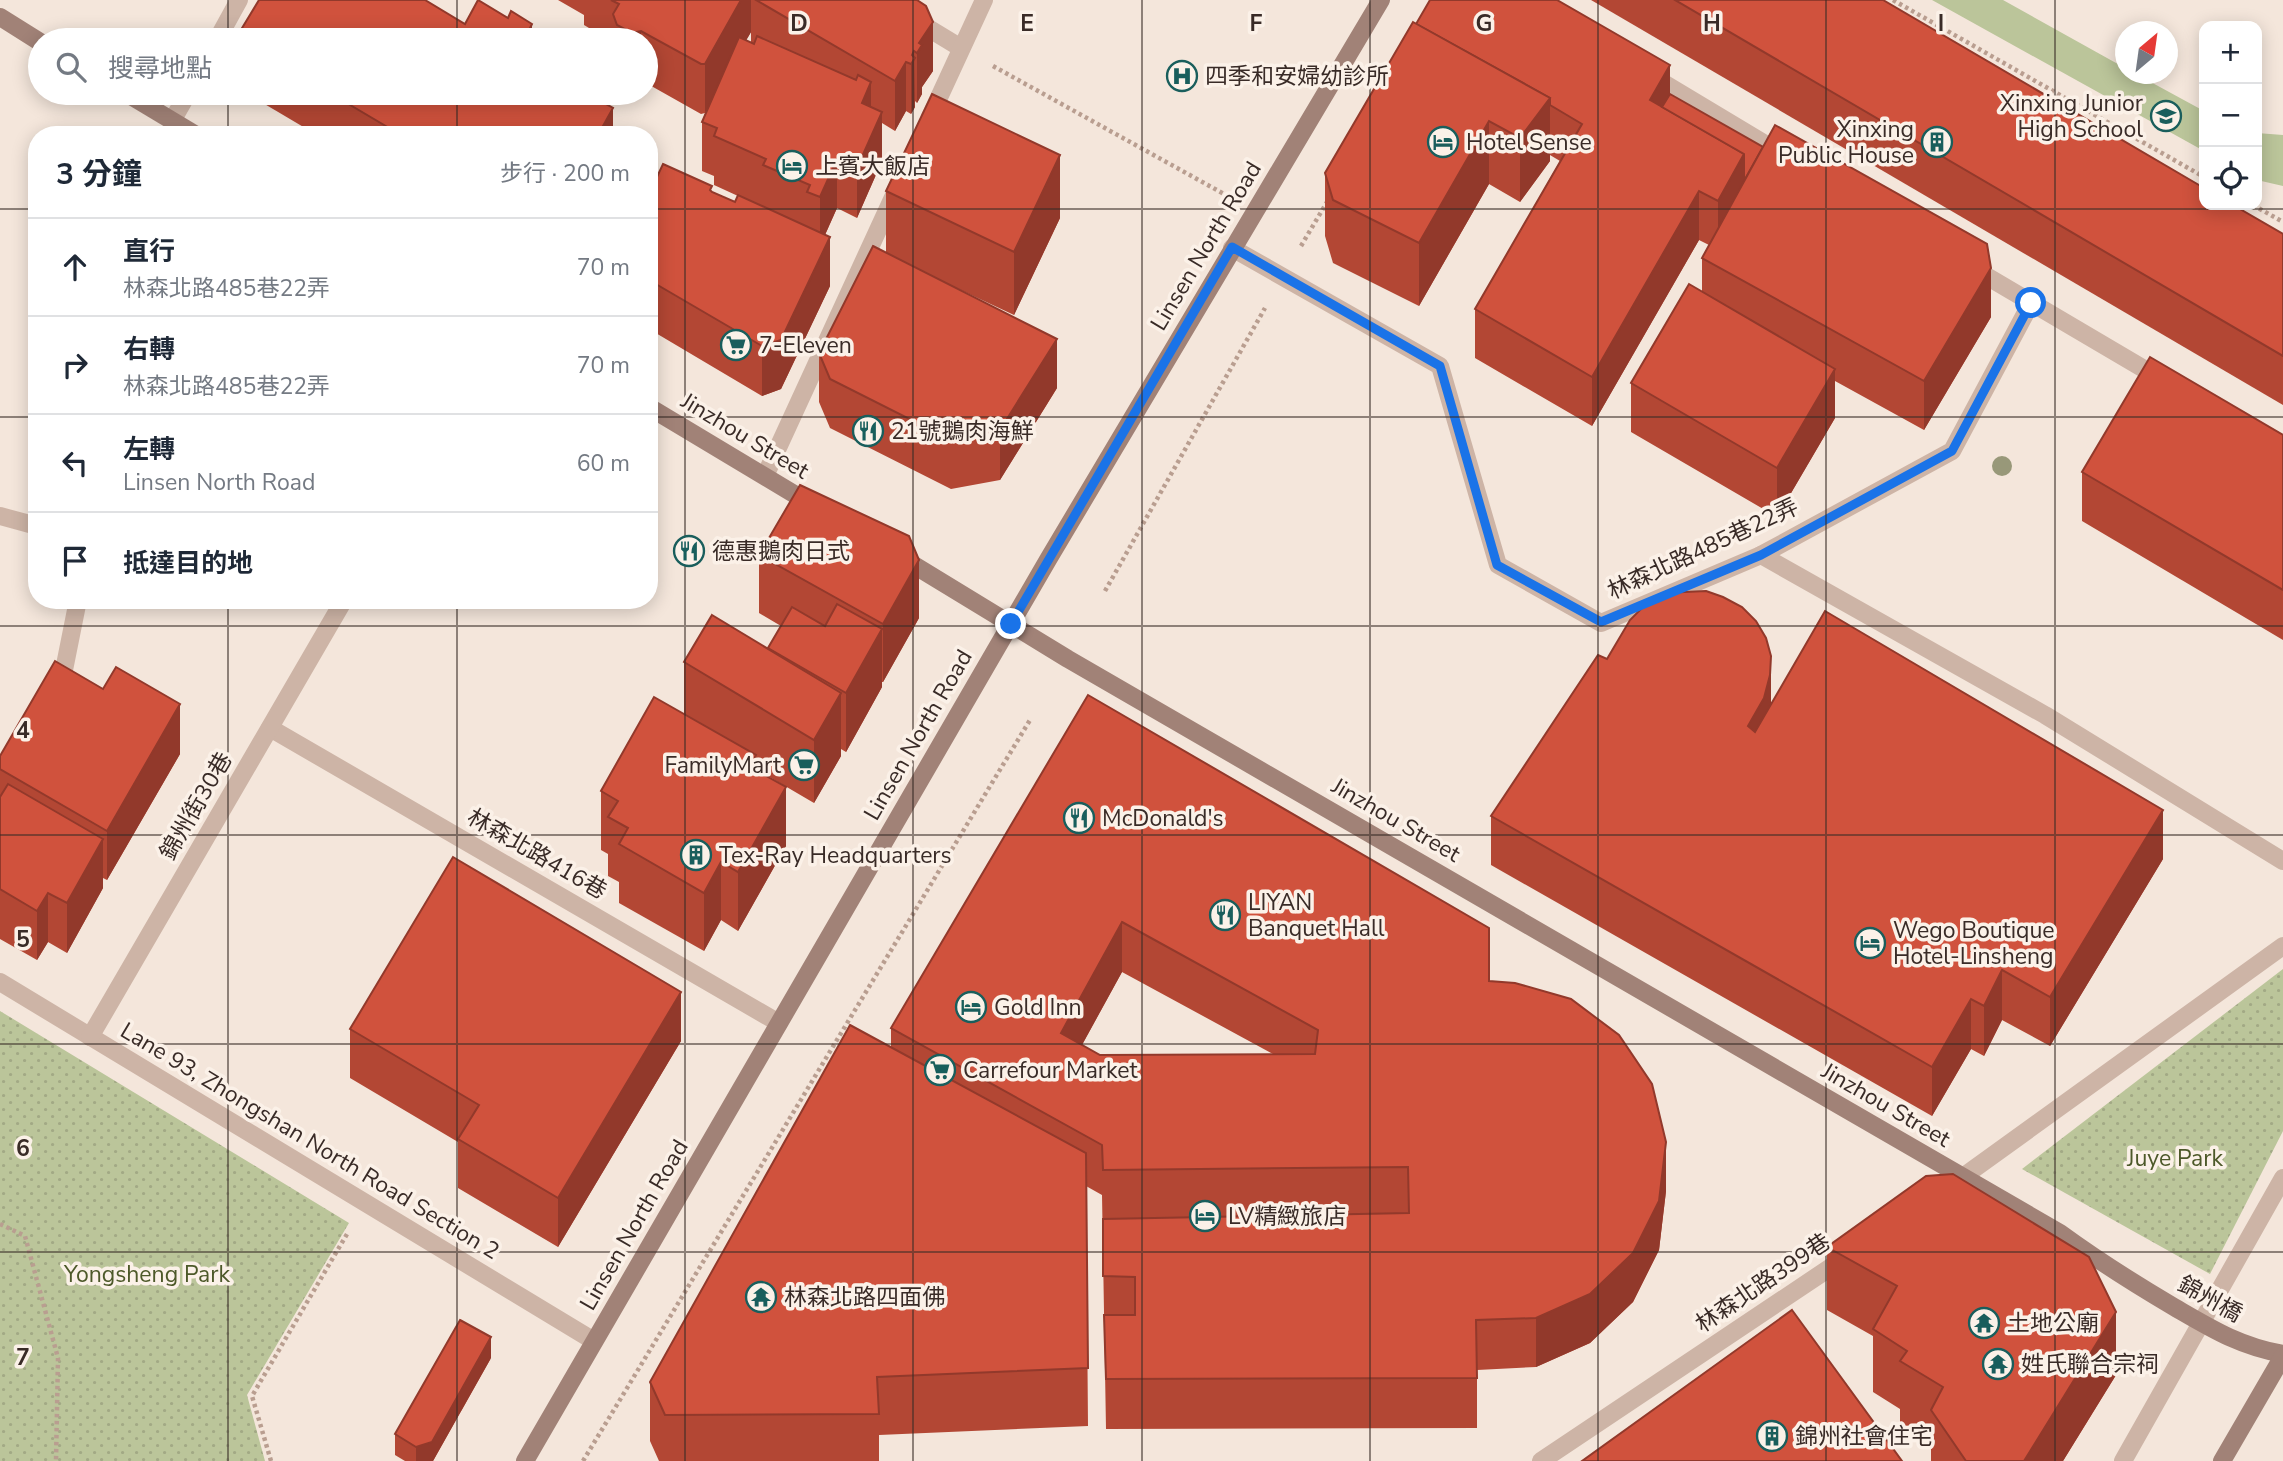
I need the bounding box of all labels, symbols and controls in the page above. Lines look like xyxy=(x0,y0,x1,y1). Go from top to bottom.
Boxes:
text: D xyxy=(790,8,808,39)
text: E xyxy=(1020,8,1034,39)
text: F xyxy=(1250,8,1263,39)
text: G xyxy=(1476,8,1492,39)
text: H xyxy=(1703,8,1721,39)
text: I xyxy=(1938,8,1944,39)
north arrow xyxy=(2115,21,2178,84)
map controls xyxy=(2199,21,2262,210)
button: + xyxy=(2199,21,2262,84)
search box xyxy=(28,28,658,105)
icon: search xyxy=(52,48,90,86)
text: 搜尋地點 xyxy=(108,51,212,86)
hospital icon: 四季和安婦幼診所 xyxy=(1165,59,1199,93)
place label: 四季和安婦幼診所 xyxy=(1205,61,1389,92)
button: − xyxy=(2199,84,2262,147)
place label: Xinxing Junior High School xyxy=(2000,88,2144,145)
school or university icon: Xinxing Junior High School xyxy=(2149,99,2183,133)
place label: Xinxing Public House xyxy=(1778,114,1914,171)
hotel icon: Hotel Sense xyxy=(1426,125,1460,159)
building icon: Xinxing Public House xyxy=(1920,125,1954,159)
place label: Hotel Sense xyxy=(1466,127,1592,158)
button: locate xyxy=(2199,147,2262,210)
hotel icon: 上賓大飯店 xyxy=(775,149,809,183)
place label: 上賓大飯店 xyxy=(815,151,930,182)
text: 3 分鐘 xyxy=(56,154,142,195)
street label: Linsen North Road xyxy=(1143,156,1269,336)
text: 步行 · 200 m xyxy=(500,158,630,189)
text: 直行 xyxy=(123,234,175,269)
icon: ahead xyxy=(56,248,94,286)
text: 70 m xyxy=(577,252,630,283)
text: 林森北路485巷22弄 xyxy=(123,273,330,304)
route start xyxy=(2015,287,2046,318)
supermarket icon: 7-Eleven xyxy=(719,328,753,362)
place label: 7-Eleven xyxy=(759,330,852,361)
text: 右轉 xyxy=(123,332,175,367)
icon: right xyxy=(56,346,94,384)
text: 70 m xyxy=(577,350,630,381)
text: 林森北路485巷22弄 xyxy=(123,371,330,402)
street label: Jinzhou Street xyxy=(674,385,815,487)
restaurant icon: 21號鵝肉海鮮 xyxy=(851,414,885,448)
place label: 21號鵝肉海鮮 xyxy=(891,416,1034,447)
text: 左轉 xyxy=(123,432,175,467)
icon: left xyxy=(56,444,94,482)
text: 60 m xyxy=(577,448,630,479)
text: Linsen North Road xyxy=(123,467,315,498)
street label: 林森北路485巷22弄 xyxy=(1603,491,1803,607)
restaurant icon: 德惠鵝肉日式 xyxy=(672,534,706,568)
place label: 德惠鵝肉日式 xyxy=(712,536,850,567)
icon: arrive xyxy=(56,542,94,580)
text: 抵達目的地 xyxy=(123,546,253,581)
route end xyxy=(995,608,1026,639)
street label: Linsen North Road xyxy=(856,644,980,826)
text: 4 xyxy=(16,715,30,746)
street label: 錦州街30巷 xyxy=(153,746,239,866)
supermarket icon: FamilyMart xyxy=(787,748,821,782)
place label: FamilyMart xyxy=(665,750,782,781)
street label: Jinzhou Street xyxy=(1325,770,1467,870)
street label: 林森北路416巷 xyxy=(462,801,612,907)
restaurant icon: McDonald's xyxy=(1062,801,1096,835)
place label: McDonald's xyxy=(1102,803,1224,834)
building icon: Tex-Ray Headquarters xyxy=(679,838,713,872)
place label: Tex-Ray Headquarters xyxy=(719,840,952,871)
place label: LIYAN Banquet Hall xyxy=(1248,887,1385,944)
restaurant icon: LIYAN Banquet Hall xyxy=(1208,898,1242,932)
place label: Wego Boutique Hotel-Linsheng xyxy=(1893,915,2055,972)
text: 5 xyxy=(16,924,30,955)
hotel icon: Wego Boutique Hotel-Linsheng xyxy=(1853,926,1887,960)
hotel icon: Gold Inn xyxy=(954,990,988,1024)
place label: Gold Inn xyxy=(994,992,1082,1023)
street label: Lane 93, Zhongshan North Road Section 2 xyxy=(115,1015,505,1267)
supermarket icon: Carrefour Market xyxy=(923,1053,957,1087)
place label: Carrefour Market xyxy=(963,1055,1139,1086)
street label: Jinzhou Street xyxy=(1815,1055,1957,1155)
text: 6 xyxy=(16,1133,30,1164)
street label: Linsen North Road xyxy=(572,1134,696,1316)
park label: Juye Park xyxy=(2126,1143,2224,1174)
hotel icon: LV精緻旅店 xyxy=(1188,1199,1222,1233)
place label: LV精緻旅店 xyxy=(1228,1201,1346,1232)
street label: 林森北路399巷 xyxy=(1689,1226,1837,1340)
park label: Yongsheng Park xyxy=(63,1259,230,1290)
street label: 錦州橋 xyxy=(2172,1269,2248,1329)
temple icon: 林森北路四面佛 xyxy=(744,1280,778,1314)
place label: 林森北路四面佛 xyxy=(784,1282,945,1313)
temple icon: 土地公廟 xyxy=(1967,1306,2001,1340)
place label: 土地公廟 xyxy=(2007,1308,2099,1339)
text: 7 xyxy=(16,1342,30,1373)
temple icon: 姓氏聯合宗祠 xyxy=(1981,1347,2015,1381)
place label: 姓氏聯合宗祠 xyxy=(2021,1349,2159,1380)
building icon: 錦州社會住宅 xyxy=(1755,1419,1789,1453)
place label: 錦州社會住宅 xyxy=(1795,1421,1933,1452)

